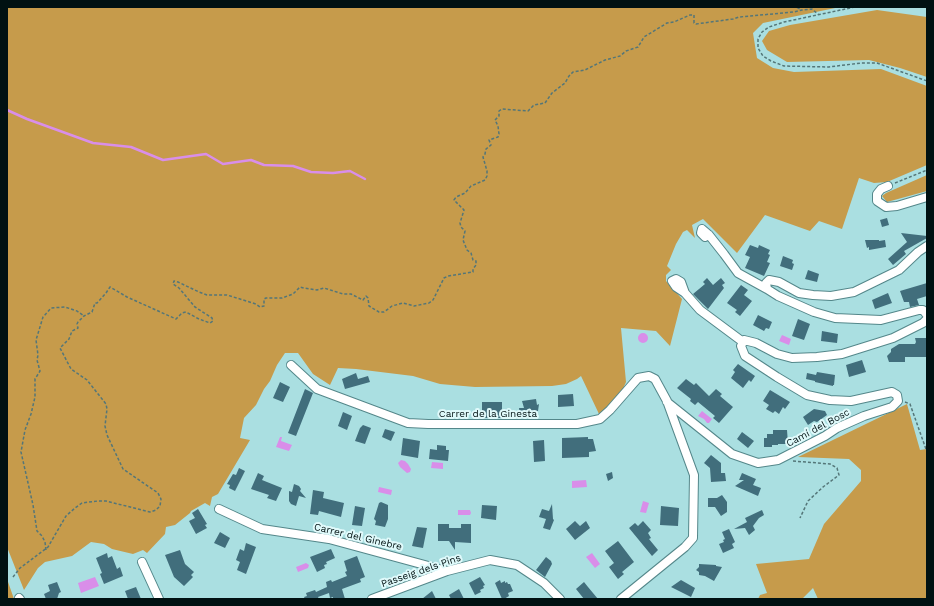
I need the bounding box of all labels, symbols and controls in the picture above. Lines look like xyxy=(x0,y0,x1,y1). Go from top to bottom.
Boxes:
street label: Camí del Bosc xyxy=(784,406,852,450)
street label: Carrer de la Ginesta xyxy=(439,408,537,420)
street label: Carrer del Ginebre xyxy=(313,521,403,553)
street label: Passeig dels Pins xyxy=(380,552,462,590)

